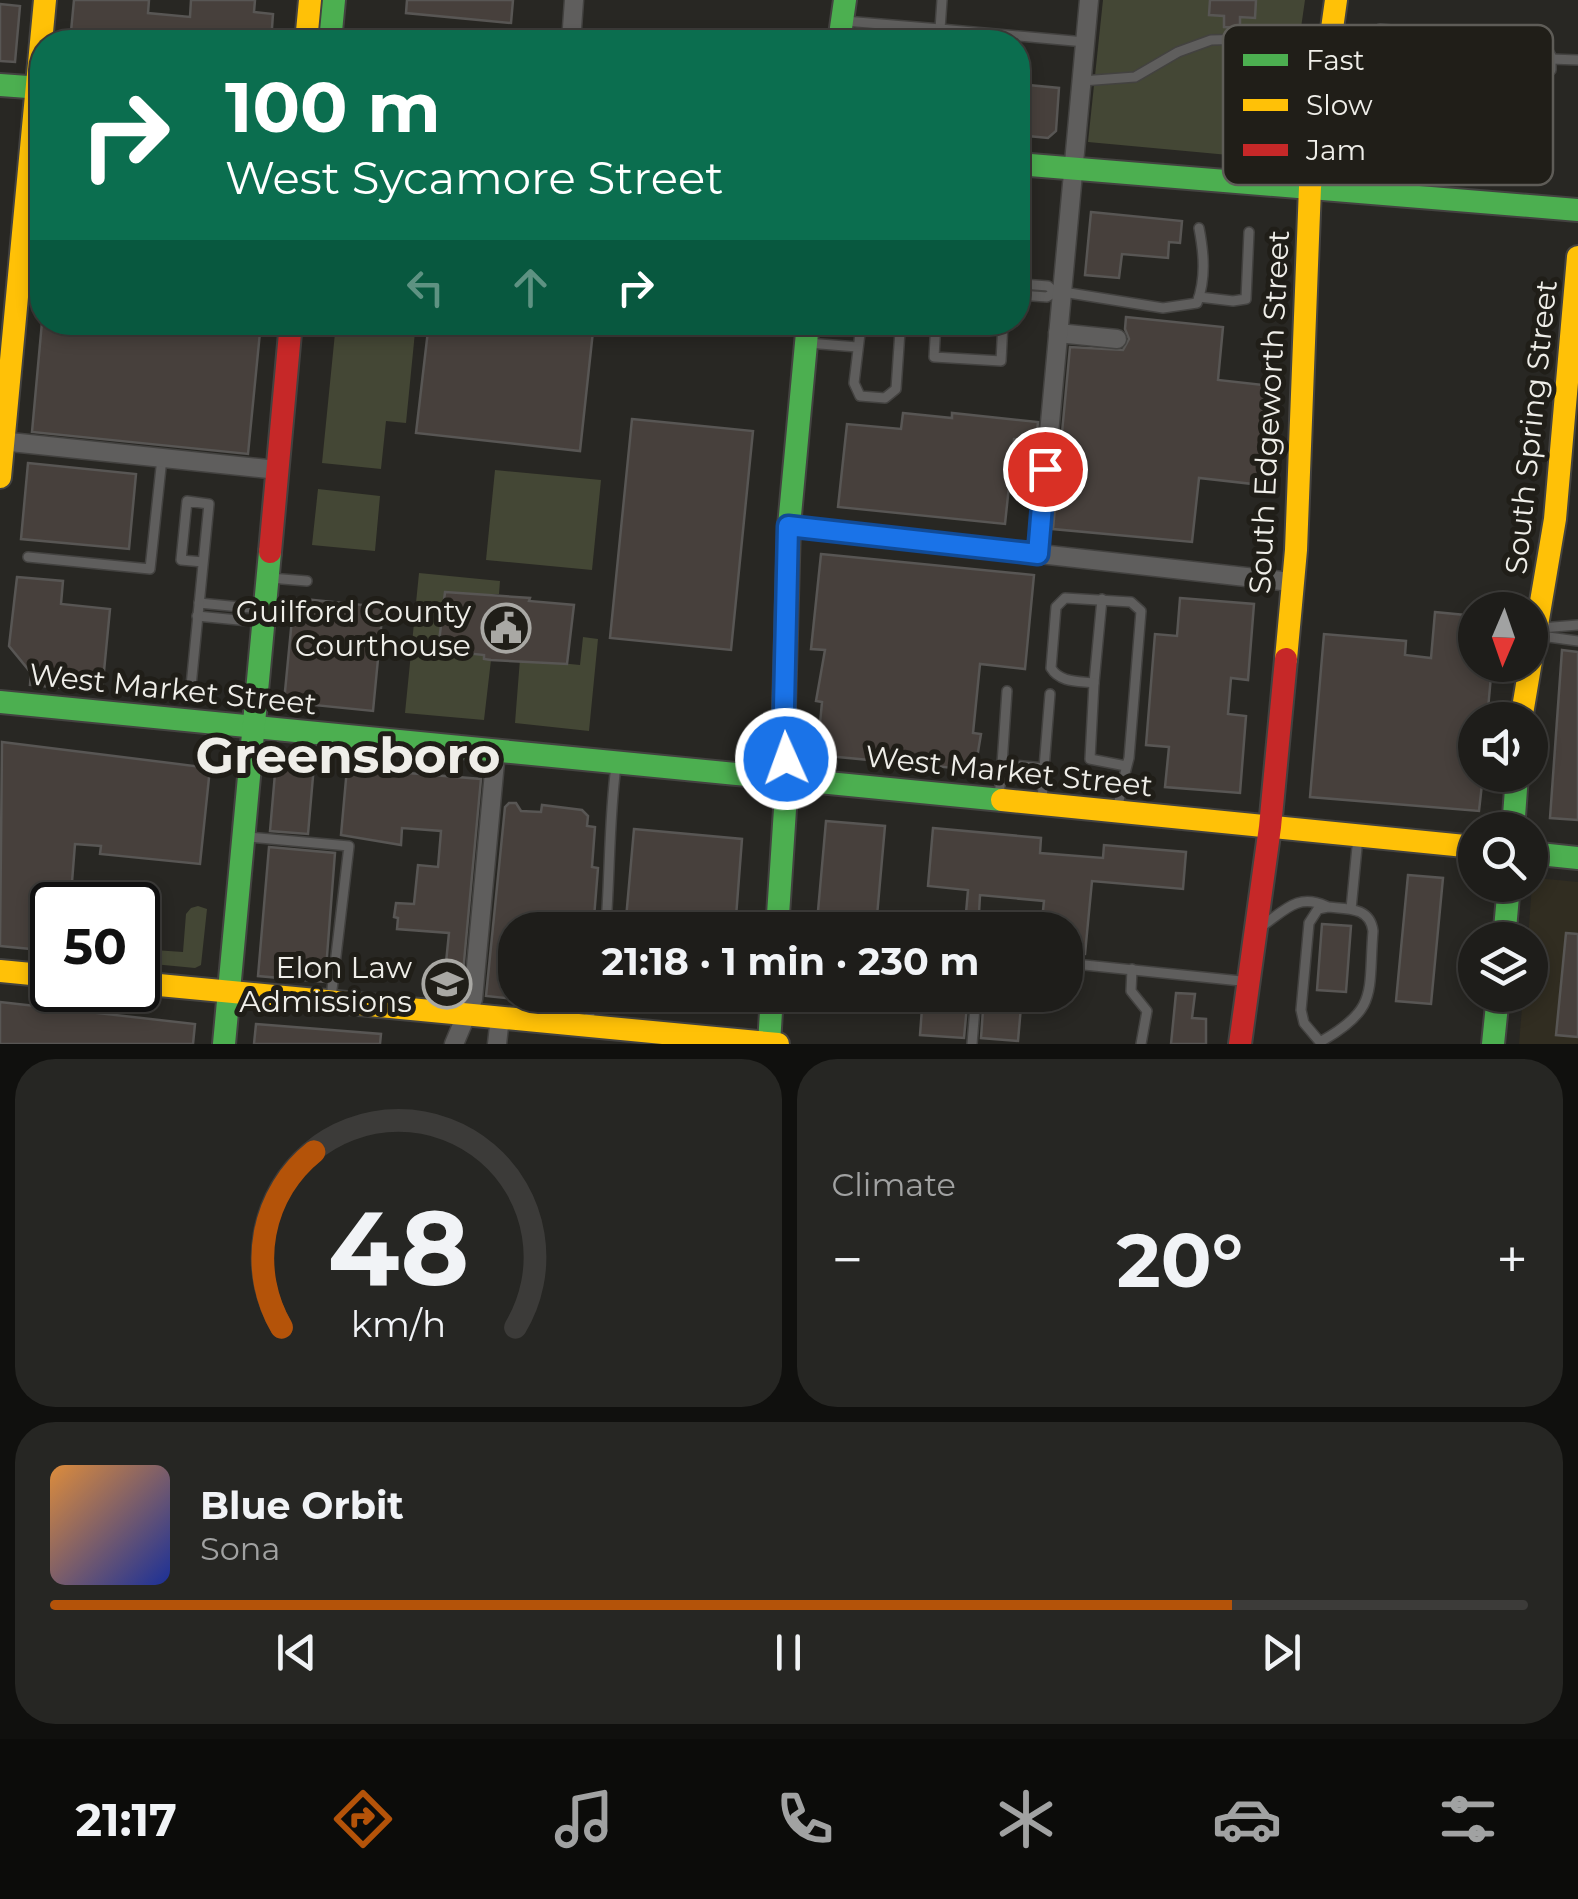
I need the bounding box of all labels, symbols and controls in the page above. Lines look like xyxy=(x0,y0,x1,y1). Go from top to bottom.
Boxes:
legend xyxy=(1223,25,1553,185)
text: Fast xyxy=(1306,43,1365,77)
text: 100 m xyxy=(225,64,441,150)
icon: right xyxy=(60,70,190,200)
text: Slow xyxy=(1306,88,1373,122)
text: Jam xyxy=(1305,133,1366,167)
text: West Sycamore Street xyxy=(225,150,723,205)
street label: South Edgeworth Street xyxy=(1241,229,1297,595)
icon: left xyxy=(398,260,453,315)
icon: ahead xyxy=(503,260,558,315)
icon: right xyxy=(608,260,663,315)
street label: South Spring Street xyxy=(1497,278,1565,576)
pin xyxy=(1003,427,1088,512)
icon: arrive xyxy=(1018,442,1073,497)
north arrow xyxy=(1458,592,1548,682)
map controls xyxy=(1458,592,1548,1012)
place label: Guilford County Courthouse xyxy=(236,593,472,664)
public building icon: Guilford County Courthouse xyxy=(480,602,532,654)
street label: West Market Street xyxy=(27,656,319,722)
button: sound xyxy=(1458,702,1548,792)
position arrow xyxy=(734,707,838,811)
district label: Greensboro xyxy=(196,725,501,786)
street label: West Market Street xyxy=(863,738,1155,804)
button: search xyxy=(1458,812,1548,902)
speed limit sign: 50 xyxy=(30,882,160,1012)
button: layers xyxy=(1458,922,1548,1012)
text: 21:18 · 1 min · 230 m xyxy=(602,938,979,985)
place label: Elon Law Admissions xyxy=(239,949,413,1020)
school or university icon: Elon Law Admissions xyxy=(421,958,473,1010)
text: Climate xyxy=(832,1165,956,1204)
text: 48 xyxy=(328,1184,469,1311)
text: 20° xyxy=(1116,1214,1243,1306)
text: − xyxy=(832,1226,863,1293)
text: + xyxy=(1496,1226,1528,1293)
text: km/h xyxy=(351,1302,446,1346)
text: Blue Orbit xyxy=(200,1482,404,1529)
text: Sona xyxy=(200,1529,280,1568)
icon: previous xyxy=(269,1625,324,1680)
icon: pause xyxy=(761,1625,816,1680)
icon: next xyxy=(1254,1625,1309,1680)
icon: directions xyxy=(328,1784,398,1854)
icon: music xyxy=(549,1784,619,1854)
icon: phone xyxy=(770,1784,840,1854)
icon: climate xyxy=(991,1784,1061,1854)
icon: car xyxy=(1212,1784,1282,1854)
icon: filters xyxy=(1433,1784,1503,1854)
text: 21:17 xyxy=(75,1792,177,1847)

